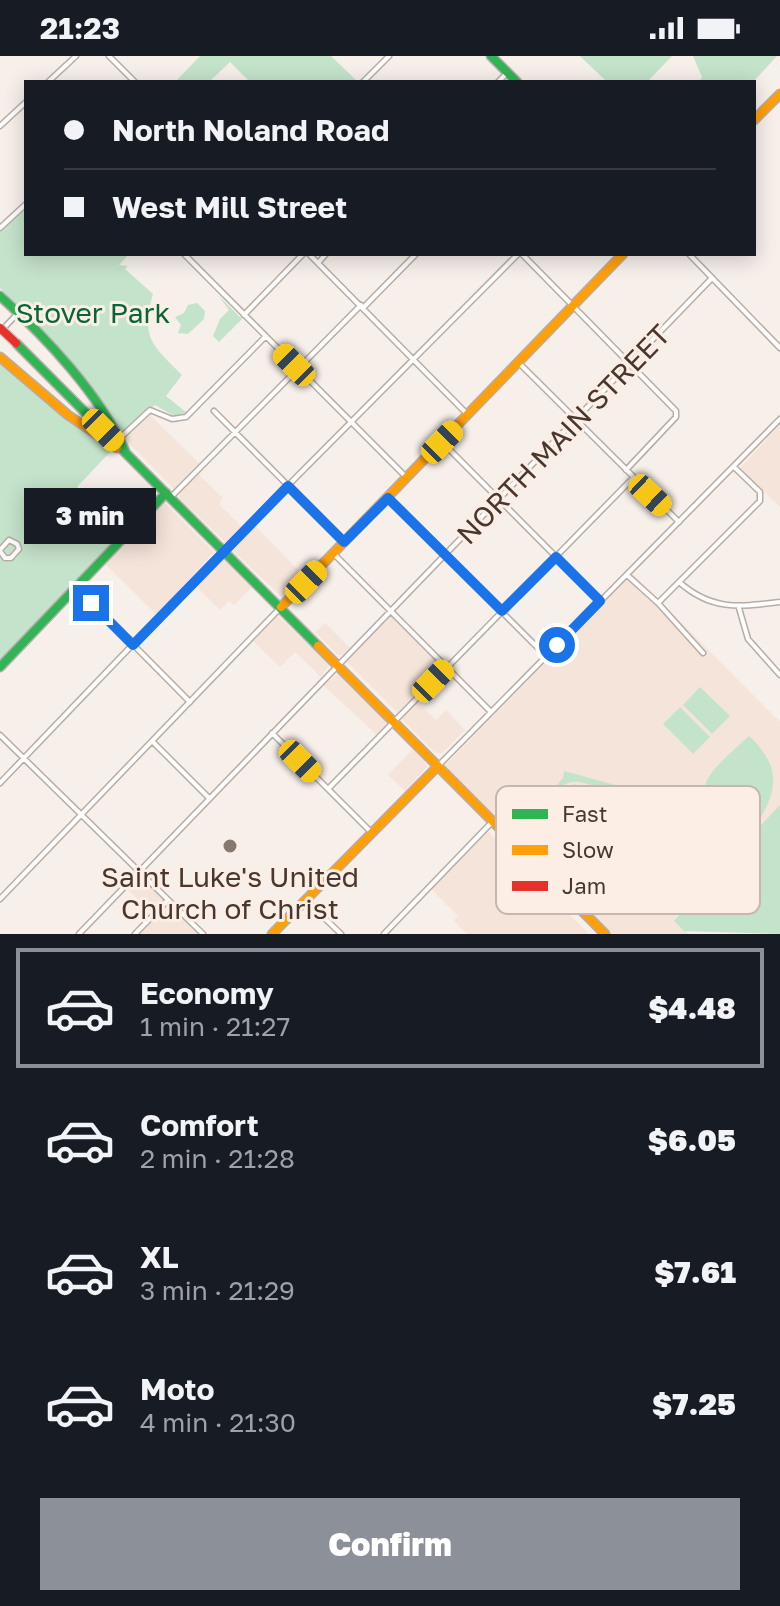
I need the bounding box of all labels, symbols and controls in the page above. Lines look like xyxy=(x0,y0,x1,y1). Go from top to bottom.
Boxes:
text: 21:23 xyxy=(40,10,120,46)
text: North Noland Road xyxy=(112,112,389,148)
text: West Mill Street xyxy=(112,189,347,225)
park label: Stover Park xyxy=(16,296,171,329)
street label: NORTH MAIN STREET xyxy=(450,317,676,551)
car xyxy=(269,340,319,390)
car xyxy=(78,405,128,455)
car xyxy=(417,416,467,468)
car xyxy=(624,470,676,520)
callout: 3 min xyxy=(25,487,157,543)
text: 3 min xyxy=(56,500,124,531)
car xyxy=(281,556,331,608)
route end xyxy=(73,585,109,621)
route start xyxy=(539,627,575,663)
car xyxy=(408,655,458,707)
car xyxy=(275,736,325,786)
legend xyxy=(496,786,760,914)
text: Fast xyxy=(562,800,608,827)
text: Slow xyxy=(562,836,614,863)
marker: Saint Luke's United Church of Christ xyxy=(221,837,239,855)
place label: Saint Luke's United Church of Christ xyxy=(101,860,359,925)
text: Jam xyxy=(562,872,606,899)
icon: car xyxy=(44,972,116,1044)
text: Economy xyxy=(140,975,274,1011)
text: $4.48 xyxy=(648,990,736,1026)
text: 1 min · 21:27 xyxy=(140,1011,290,1042)
icon: car xyxy=(44,1104,116,1176)
text: Comfort xyxy=(140,1107,259,1143)
text: $6.05 xyxy=(648,1122,736,1158)
text: 2 min · 21:28 xyxy=(140,1143,295,1174)
icon: car xyxy=(44,1236,116,1308)
text: XL xyxy=(140,1239,179,1275)
text: $7.61 xyxy=(654,1254,736,1290)
text: 3 min · 21:29 xyxy=(140,1275,295,1306)
icon: car xyxy=(44,1368,116,1440)
text: Moto xyxy=(140,1371,215,1407)
text: $7.25 xyxy=(652,1386,736,1422)
text: 4 min · 21:30 xyxy=(140,1407,296,1438)
button: Confirm xyxy=(40,1498,740,1590)

